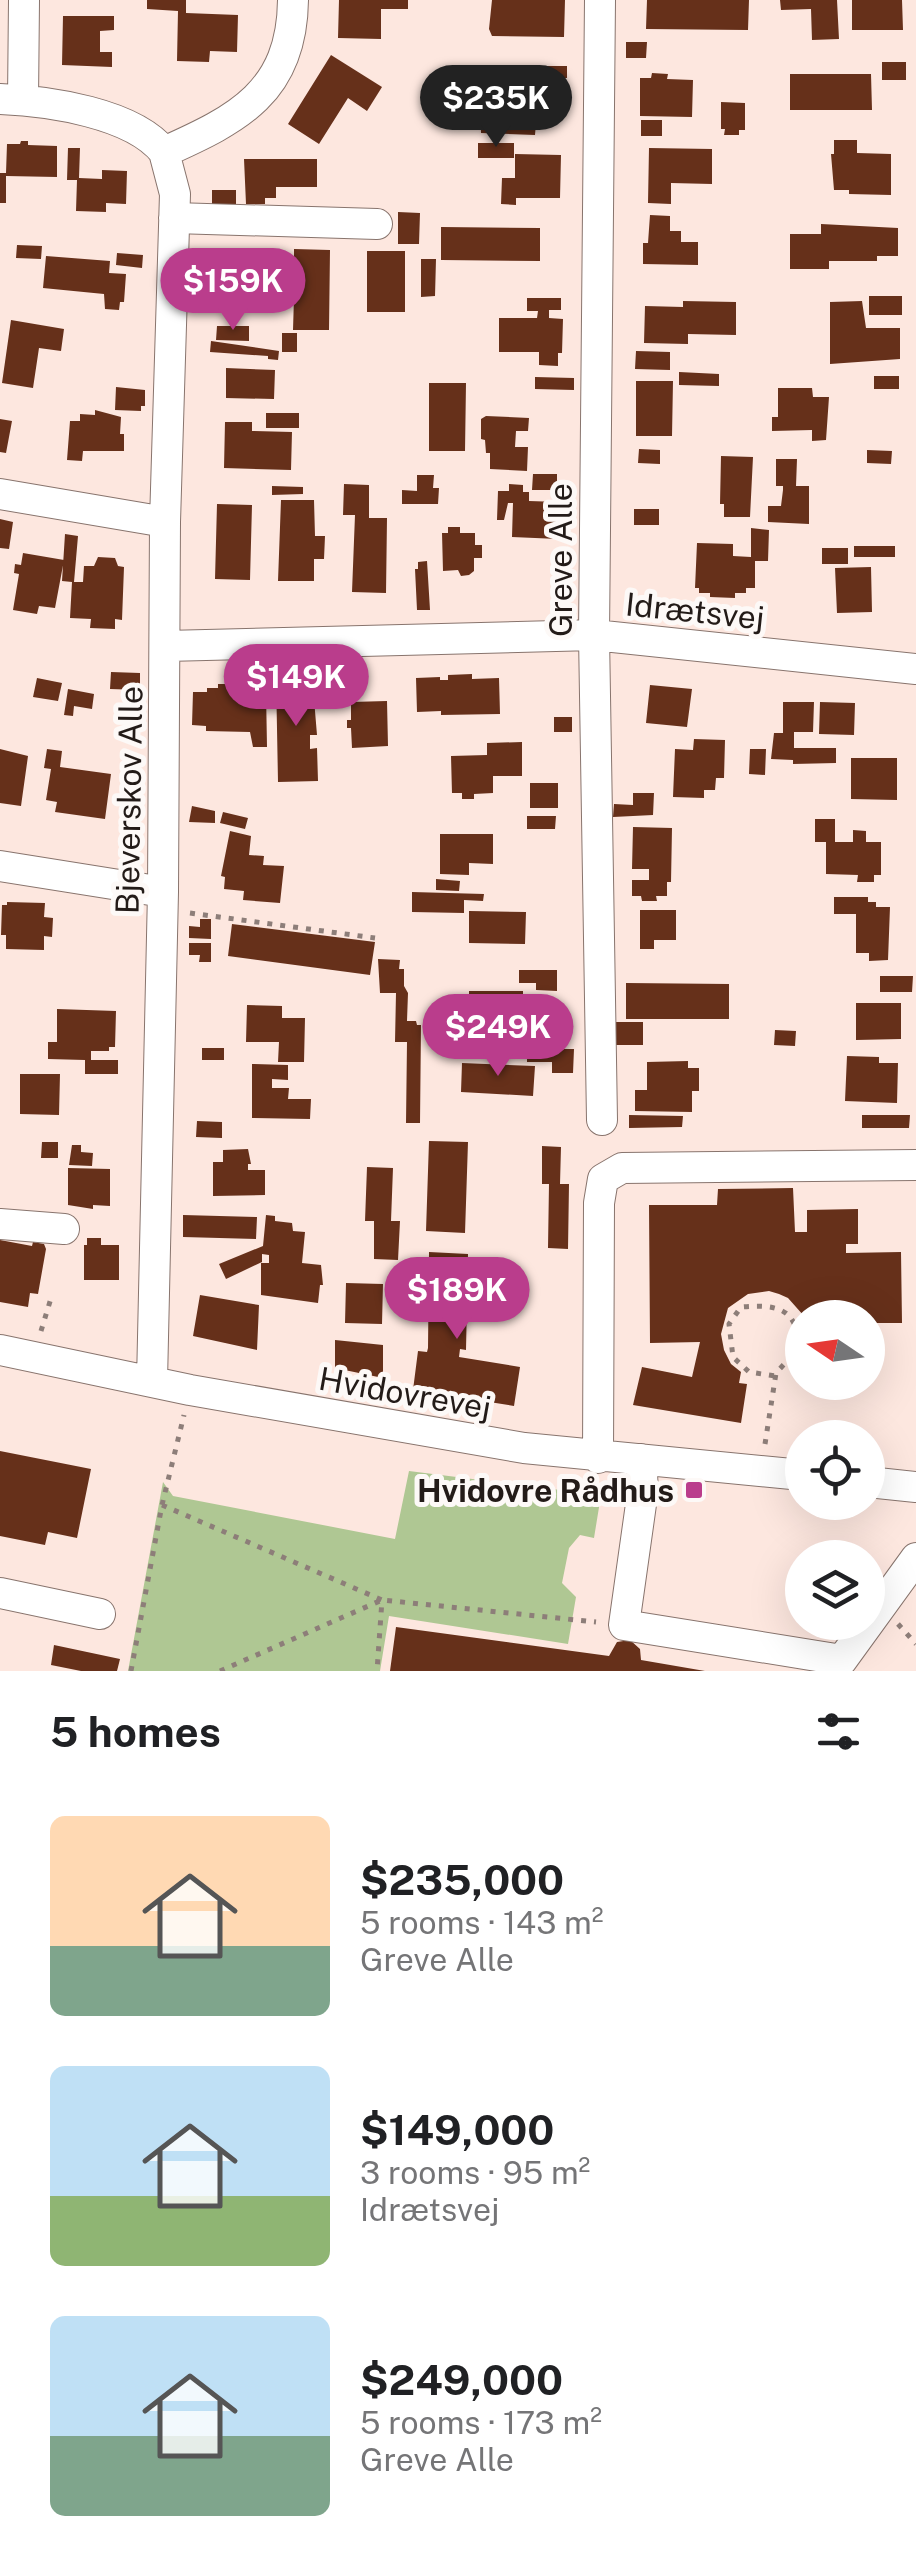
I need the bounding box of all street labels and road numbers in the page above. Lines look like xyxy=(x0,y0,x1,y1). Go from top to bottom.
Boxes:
street label: Greve Alle xyxy=(542,483,579,637)
street label: Idrætsvej xyxy=(624,585,766,637)
street label: Bjeverskov Alle xyxy=(109,686,149,914)
street label: Hvidovrevej xyxy=(316,1360,494,1426)

